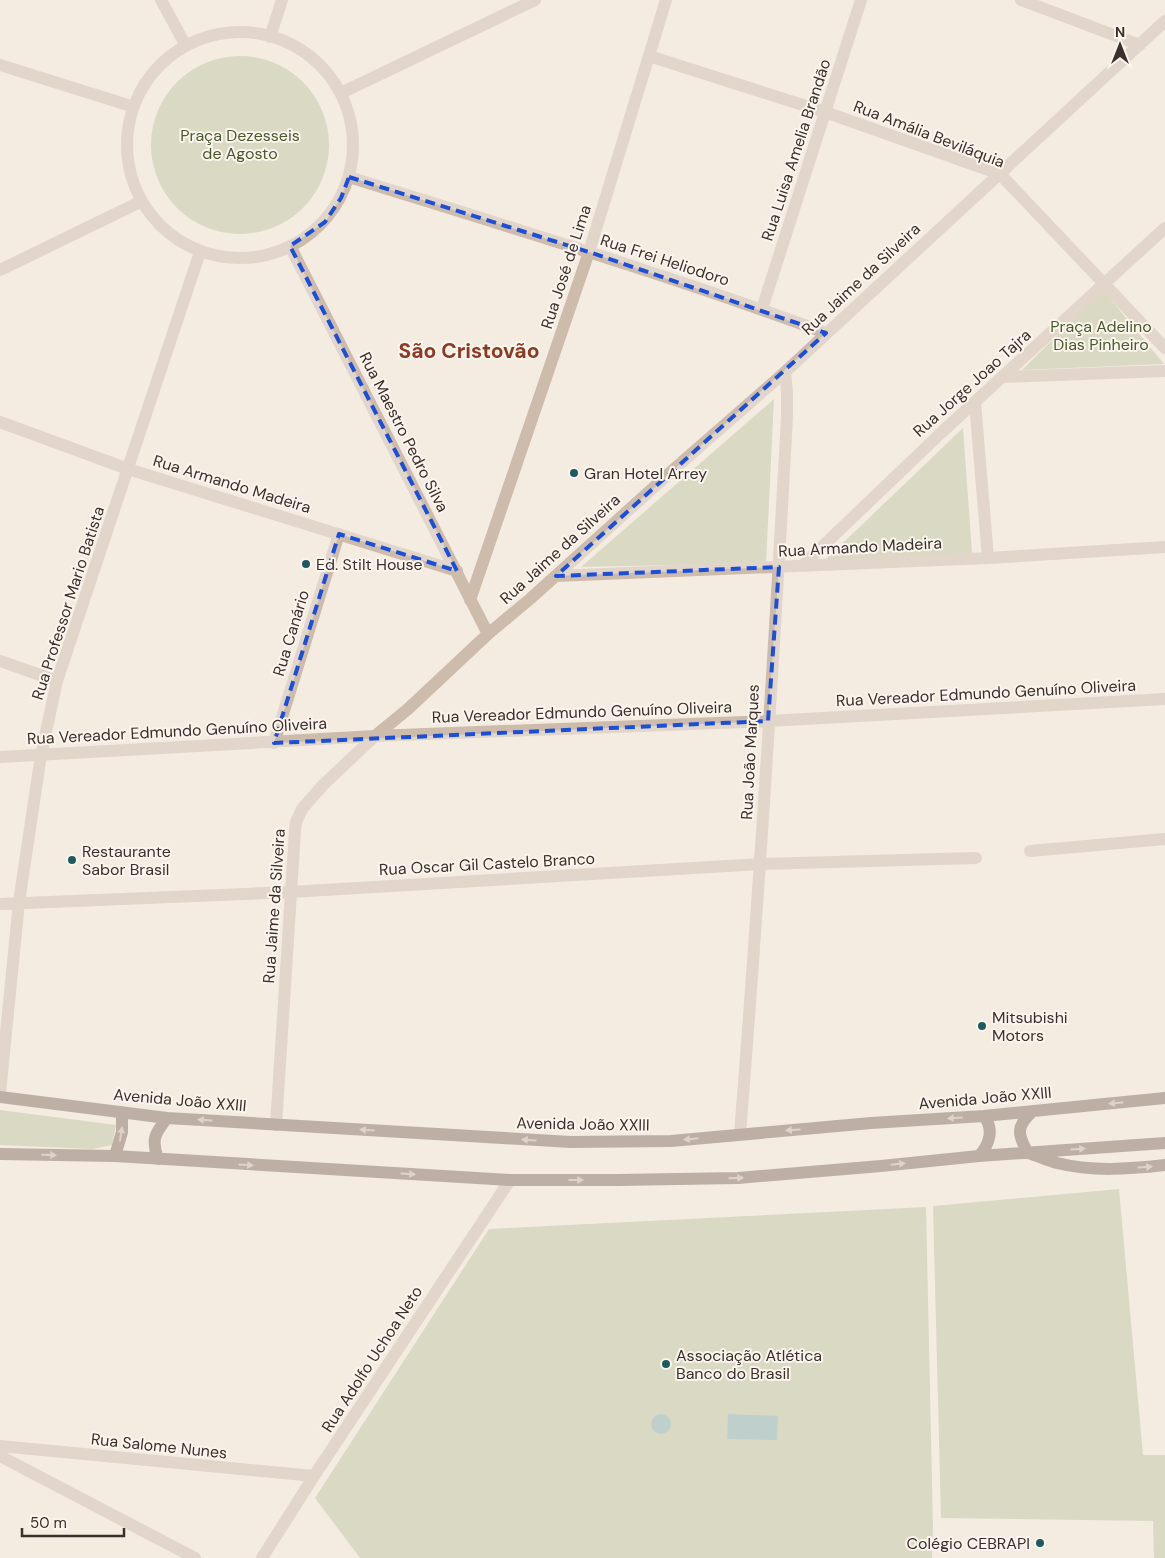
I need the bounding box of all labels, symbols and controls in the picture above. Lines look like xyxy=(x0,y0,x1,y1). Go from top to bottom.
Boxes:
north arrow xyxy=(1095,20,1145,70)
text: N xyxy=(1115,23,1125,41)
street label: Rua Luisa Amelia Brandão xyxy=(757,56,835,244)
street label: Rua Amália Beviláquia xyxy=(850,95,1008,173)
park label: Praça Dezesseis de Agosto xyxy=(180,125,300,164)
street label: Rua José de Lima xyxy=(536,202,596,332)
street label: Rua Jaime da Silveira xyxy=(797,218,925,340)
street label: Rua Frei Heliodoro xyxy=(598,229,732,291)
park label: Praça Adelino Dias Pinheiro xyxy=(1050,316,1152,355)
street label: Rua Jorge Joao Tajra xyxy=(909,324,1035,442)
district label: São Cristovão xyxy=(399,337,539,365)
street label: Rua Maestro Pedro Silva xyxy=(354,348,454,516)
street label: Rua Armando Madeira xyxy=(151,450,313,518)
place label: Gran Hotel Arrey xyxy=(584,463,707,484)
marker: Gran Hotel Arrey xyxy=(568,467,580,479)
street label: Rua Jaime da Silveira xyxy=(495,489,625,609)
street label: Rua Professor Mario Batista xyxy=(27,503,109,703)
street label: Rua Armando Madeira xyxy=(778,532,942,562)
place label: Ed. Stilt House xyxy=(316,554,423,575)
marker: Ed. Stilt House xyxy=(300,558,312,570)
street label: Rua Canário xyxy=(268,587,314,679)
street label: Rua Vereador Edmundo Genuíno Oliveira xyxy=(835,675,1137,711)
street label: Rua João Marques xyxy=(736,684,764,820)
street label: Rua Vereador Edmundo Genuíno Oliveira xyxy=(432,696,732,728)
street label: Rua Vereador Edmundo Genuíno Oliveira xyxy=(26,713,328,749)
street label: Rua Jaime da Silveira xyxy=(258,828,290,984)
place label: Restaurante Sabor Brasil xyxy=(82,841,171,880)
street label: Rua Oscar Gil Castelo Branco xyxy=(378,848,596,880)
marker: Restaurante Sabor Brasil xyxy=(66,854,78,866)
place label: Mitsubishi Motors xyxy=(992,1007,1068,1046)
marker: Mitsubishi Motors xyxy=(976,1020,988,1032)
street label: Avenida João XXIII xyxy=(918,1082,1052,1114)
street label: Avenida João XXIII xyxy=(113,1084,247,1116)
one-way arrow xyxy=(1108,1099,1124,1107)
street label: Avenida João XXIII xyxy=(516,1112,650,1136)
one-way arrow xyxy=(946,1114,962,1122)
one-way arrow xyxy=(196,1116,212,1124)
one-way arrow xyxy=(117,1126,125,1142)
one-way arrow xyxy=(359,1126,375,1134)
one-way arrow xyxy=(784,1126,800,1134)
one-way arrow xyxy=(521,1135,537,1143)
one-way arrow xyxy=(683,1135,699,1143)
one-way arrow xyxy=(1070,1145,1086,1153)
one-way arrow xyxy=(41,1151,57,1159)
one-way arrow xyxy=(891,1160,907,1168)
one-way arrow xyxy=(238,1161,254,1169)
one-way arrow xyxy=(1137,1162,1153,1170)
one-way arrow xyxy=(400,1171,416,1179)
one-way arrow xyxy=(729,1173,745,1181)
one-way arrow xyxy=(568,1176,584,1184)
street label: Rua Adolfo Uchoa Neto xyxy=(317,1282,427,1436)
place label: Associação Atlética Banco do Brasil xyxy=(676,1345,822,1384)
marker: Associação Atlética Banco do Brasil xyxy=(660,1358,672,1370)
street label: Rua Salome Nunes xyxy=(90,1428,228,1464)
scale bar xyxy=(22,1506,125,1538)
text: 50 m xyxy=(30,1513,67,1533)
place label: Colégio CEBRAPI xyxy=(907,1533,1030,1554)
marker: Colégio CEBRAPI xyxy=(1034,1537,1046,1549)

